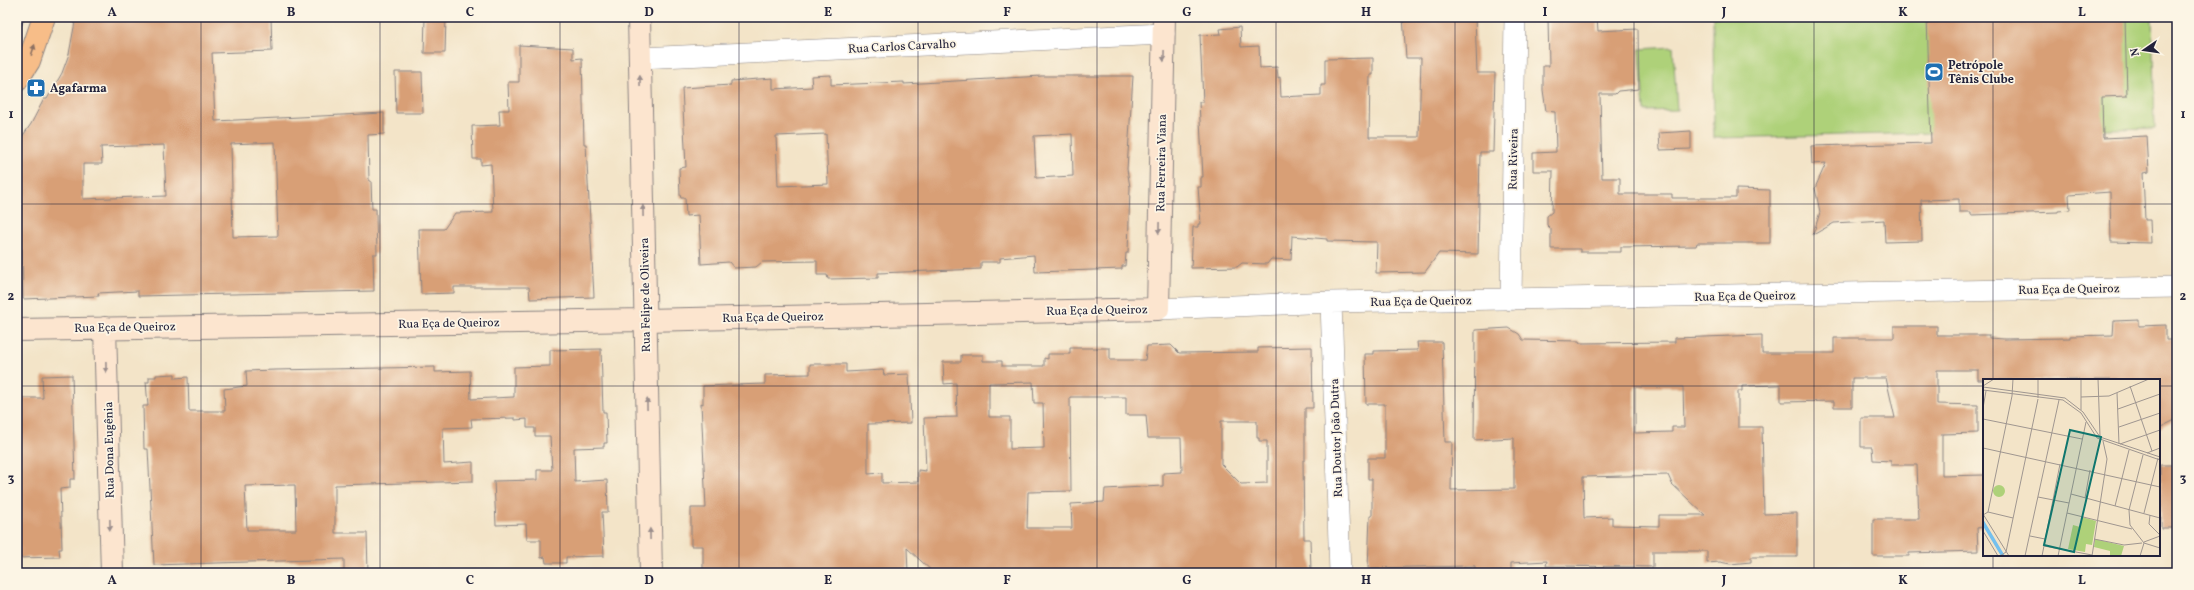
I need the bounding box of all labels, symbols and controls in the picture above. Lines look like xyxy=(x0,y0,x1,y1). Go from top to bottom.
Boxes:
text: A xyxy=(107,4,117,22)
text: B xyxy=(287,4,296,22)
text: C xyxy=(466,4,474,22)
text: D xyxy=(644,4,654,22)
text: E xyxy=(824,4,832,22)
text: F xyxy=(1003,4,1011,22)
text: G xyxy=(1182,4,1192,22)
text: H xyxy=(1361,4,1371,22)
text: I xyxy=(1543,4,1548,22)
text: J xyxy=(1721,4,1727,22)
text: K xyxy=(1898,4,1908,22)
text: L xyxy=(2078,4,2086,22)
north arrow xyxy=(2124,30,2164,70)
street label: Rua Carlos Carvalho xyxy=(848,36,956,58)
one-way arrow xyxy=(30,43,36,55)
text: N xyxy=(2128,46,2144,57)
one-way arrow xyxy=(1160,50,1167,62)
place label: Petrópole Tênis Clube xyxy=(1948,58,2014,88)
sports icon: Petrópole Tênis Clube xyxy=(1923,61,1945,83)
one-way arrow xyxy=(637,74,643,87)
pharmacy icon: Agafarma xyxy=(25,77,47,99)
place label: Agafarma xyxy=(50,81,107,97)
text: 1 xyxy=(8,106,14,124)
text: 1 xyxy=(2180,106,2186,124)
street label: Rua Ferreira Viana xyxy=(1153,114,1171,212)
street label: Rua Riveira xyxy=(1505,128,1523,190)
one-way arrow xyxy=(640,204,646,217)
one-way arrow xyxy=(1156,222,1163,234)
street label: Rua Felipe de Oliveira xyxy=(637,237,655,352)
street label: Rua Eça de Queiroz xyxy=(2018,281,2120,299)
text: 2 xyxy=(8,288,15,306)
street label: Rua Eça de Queiroz xyxy=(1694,288,1796,306)
text: 2 xyxy=(2180,288,2187,306)
street label: Rua Eça de Queiroz xyxy=(1370,293,1472,311)
street label: Rua Eça de Queiroz xyxy=(1046,302,1148,320)
street label: Rua Eça de Queiroz xyxy=(722,309,824,327)
street label: Rua Eça de Queiroz xyxy=(398,315,500,333)
street label: Rua Eça de Queiroz xyxy=(74,319,176,337)
one-way arrow xyxy=(103,361,110,373)
street label: Rua Doutor João Dutra xyxy=(1327,378,1347,498)
inset map xyxy=(1983,379,2160,556)
one-way arrow xyxy=(644,397,650,410)
street label: Rua Dona Eugênia xyxy=(101,402,119,498)
text: 3 xyxy=(8,470,15,488)
text: 3 xyxy=(2180,470,2187,488)
one-way arrow xyxy=(107,519,114,531)
one-way arrow xyxy=(647,527,653,540)
text: A xyxy=(107,572,117,590)
text: B xyxy=(287,572,296,590)
text: C xyxy=(466,572,474,590)
text: D xyxy=(644,572,654,590)
text: E xyxy=(824,572,832,590)
text: F xyxy=(1003,572,1011,590)
text: G xyxy=(1182,572,1192,590)
text: H xyxy=(1361,572,1371,590)
text: I xyxy=(1543,572,1548,590)
text: J xyxy=(1721,572,1727,590)
text: K xyxy=(1898,572,1908,590)
text: L xyxy=(2078,572,2086,590)

